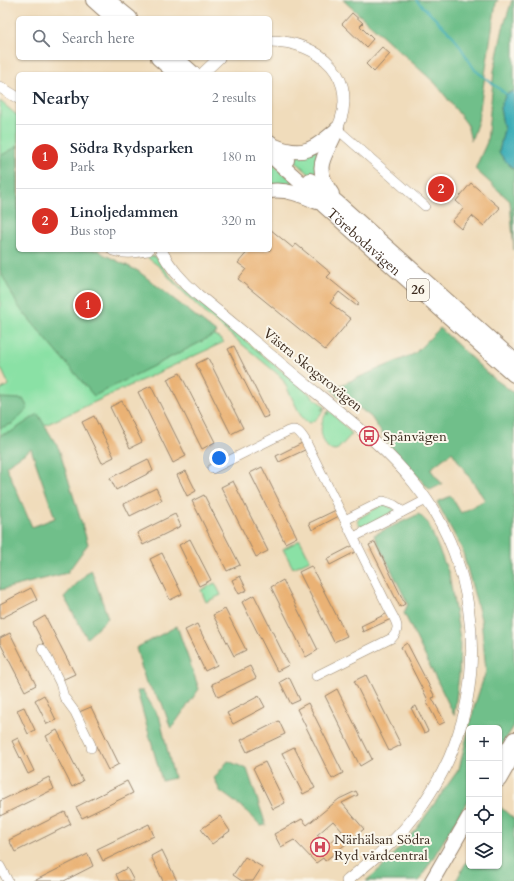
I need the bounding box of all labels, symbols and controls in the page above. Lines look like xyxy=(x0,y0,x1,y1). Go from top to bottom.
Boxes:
search box xyxy=(16,16,272,60)
icon: search xyxy=(30,27,52,49)
text: Search here xyxy=(62,28,135,48)
text: Nearby xyxy=(32,87,89,110)
text: 2 results xyxy=(212,89,256,107)
text: Södra Rydsparken xyxy=(70,138,193,158)
text: 1 xyxy=(42,148,48,166)
text: 180 m xyxy=(222,148,256,166)
text: Park xyxy=(70,158,95,176)
pin: 2 xyxy=(428,174,454,204)
text: Linoljedammen xyxy=(70,202,178,222)
street label: Törebodavägen xyxy=(323,203,405,280)
text: 2 xyxy=(42,212,48,230)
text: 320 m xyxy=(222,212,256,230)
text: Bus stop xyxy=(70,222,116,240)
road number: 26 xyxy=(407,279,429,301)
pin: 1 xyxy=(75,290,101,320)
street label: Västra Skogsrovägen xyxy=(259,324,367,416)
bus stop icon: Spånvägen xyxy=(358,425,380,447)
place label: Spånvägen xyxy=(383,427,447,446)
your location xyxy=(209,448,229,468)
map controls xyxy=(466,725,502,869)
button: + xyxy=(466,725,502,761)
button: − xyxy=(466,761,502,797)
button: locate xyxy=(466,797,502,833)
place label: Närhälsan Södra Ryd vårdcentral xyxy=(334,830,430,865)
button: layers xyxy=(466,833,502,869)
hospital icon: Närhälsan Södra Ryd vårdcentral xyxy=(309,836,331,858)

